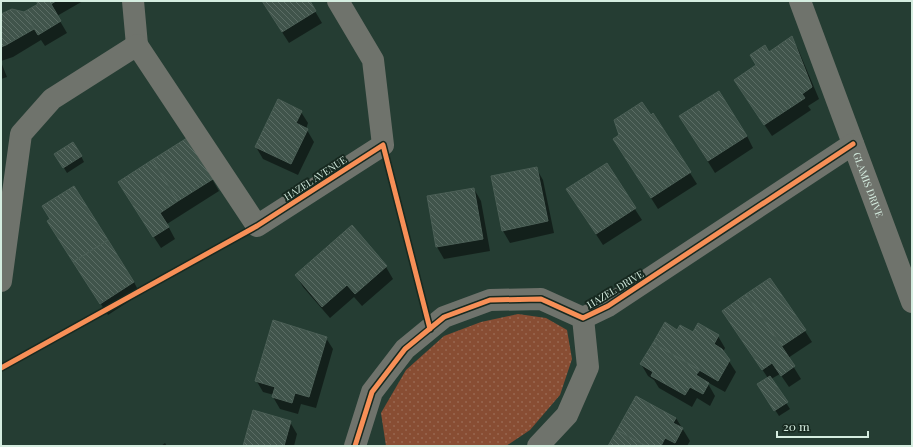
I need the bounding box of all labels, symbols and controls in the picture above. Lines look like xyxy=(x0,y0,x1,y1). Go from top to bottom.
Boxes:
street label: GLAMIS DRIVE xyxy=(850,150,887,219)
street label: HAZEL AVENUE xyxy=(281,152,349,204)
street label: HAZEL DRIVE xyxy=(584,267,646,311)
scale bar xyxy=(777,413,868,439)
text: 20 m xyxy=(783,418,810,434)

